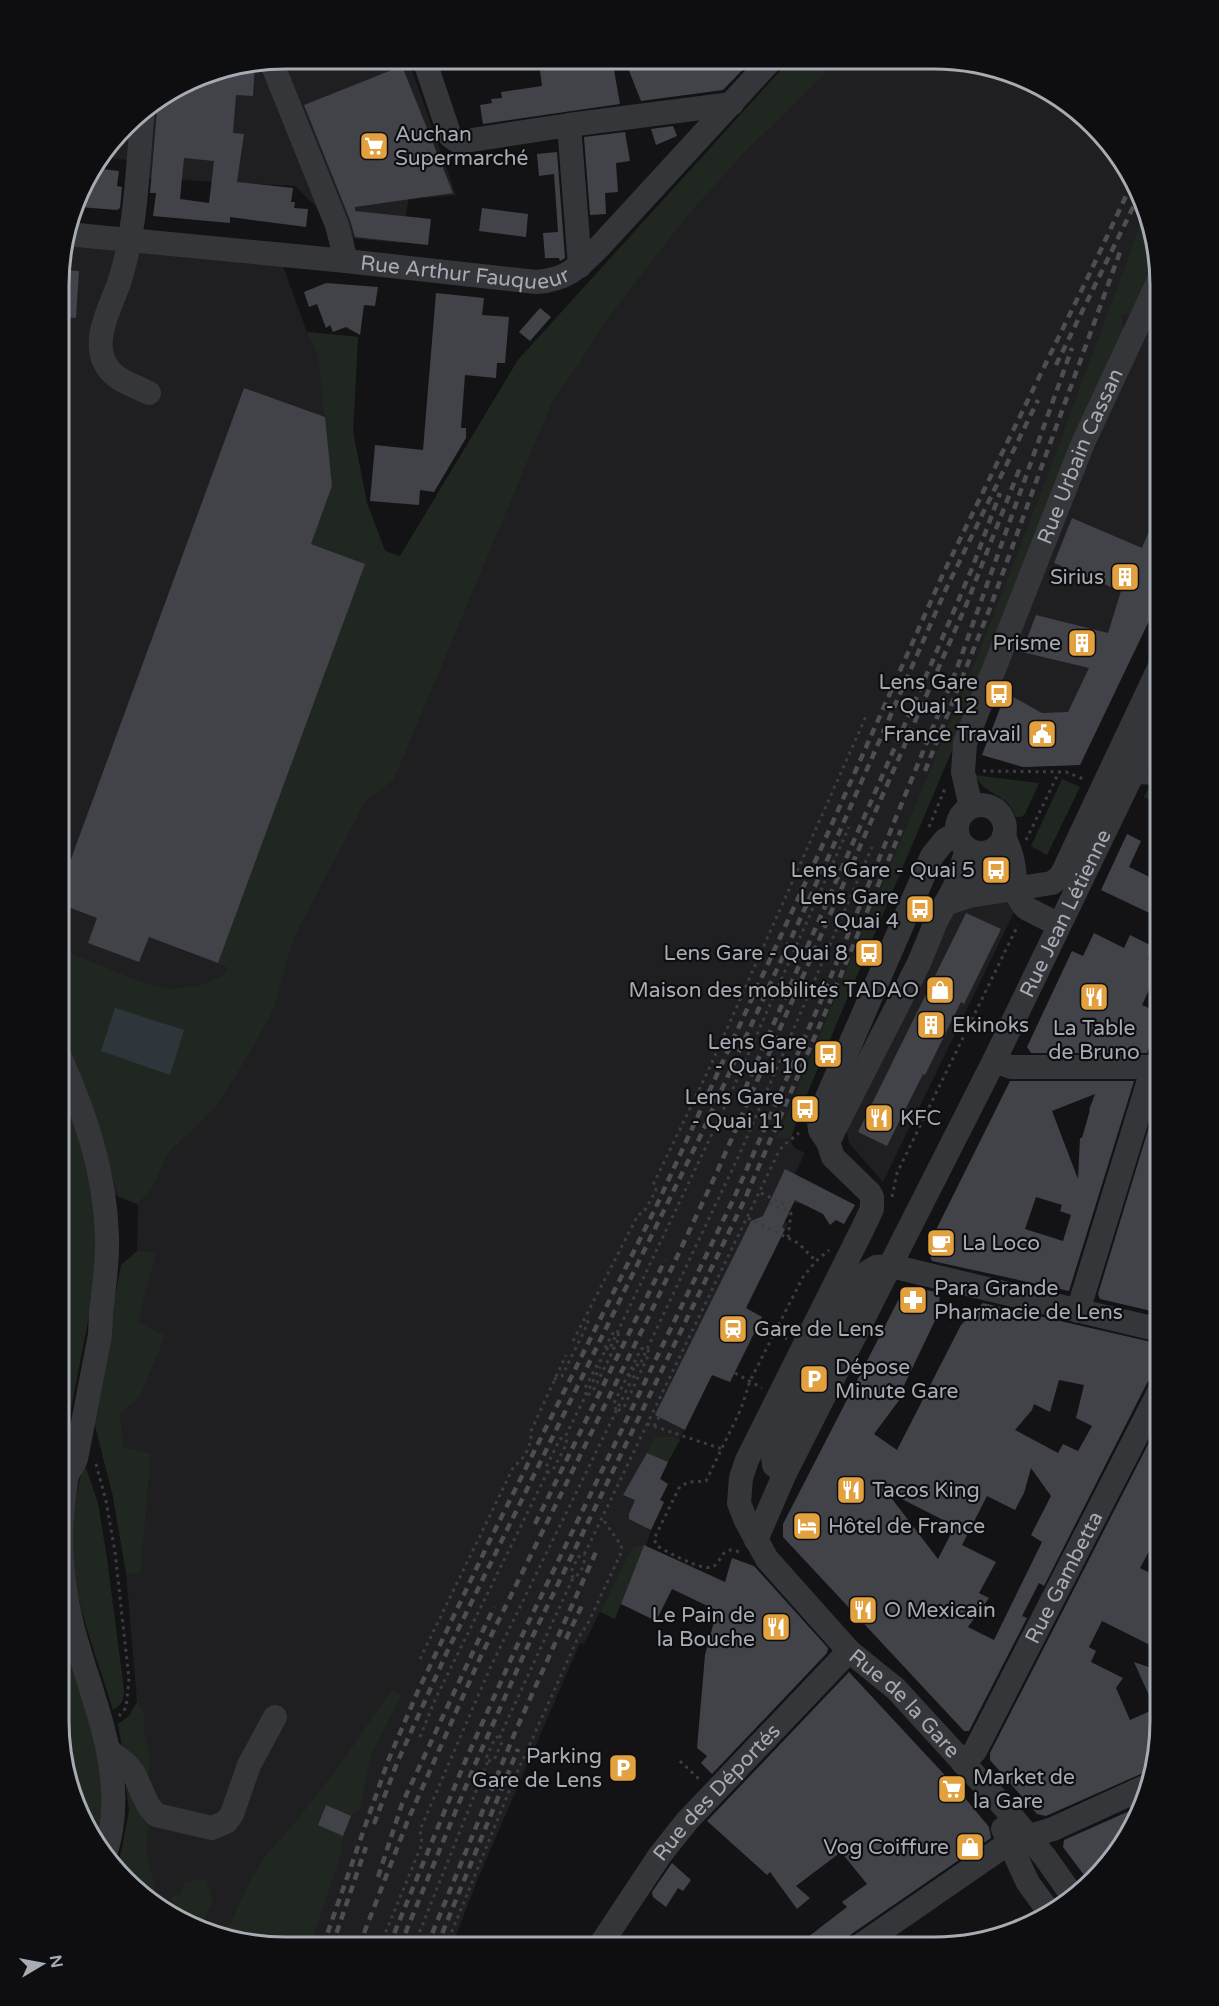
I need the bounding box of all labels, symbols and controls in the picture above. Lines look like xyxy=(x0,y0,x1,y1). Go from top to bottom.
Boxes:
place label: Auchan Supermarché xyxy=(395,122,529,171)
supermarket icon: Auchan Supermarché xyxy=(358,130,390,162)
street label: Rue Arthur Fauqueur xyxy=(359,251,574,295)
street label: Rue Urbain Cassan xyxy=(1032,365,1129,548)
building icon: Sirius xyxy=(1109,561,1141,593)
place label: Sirius xyxy=(1050,565,1104,590)
building icon: Prisme xyxy=(1066,627,1098,659)
place label: Prisme xyxy=(993,631,1061,656)
place label: Lens Gare - Quai 12 xyxy=(878,670,978,719)
bus stop icon: Lens Gare - Quai 12 xyxy=(983,678,1015,710)
public building icon: France Travail xyxy=(1026,718,1058,750)
place label: France Travail xyxy=(883,722,1021,747)
street label: Rue Jean Létienne xyxy=(1015,825,1117,1002)
bus stop icon: Lens Gare - Quai 5 xyxy=(980,854,1012,886)
place label: Lens Gare - Quai 5 xyxy=(791,858,975,883)
place label: Lens Gare - Quai 4 xyxy=(799,885,899,934)
bus stop icon: Lens Gare - Quai 4 xyxy=(904,893,936,925)
bus stop icon: Lens Gare - Quai 8 xyxy=(853,937,885,969)
place label: Lens Gare - Quai 8 xyxy=(664,941,848,966)
shop icon: Maison des mobilités TADAO xyxy=(924,974,956,1006)
place label: Maison des mobilités TADAO xyxy=(629,978,919,1003)
restaurant icon: La Table de Bruno xyxy=(1078,981,1110,1013)
building icon: Ekinoks xyxy=(915,1009,947,1041)
place label: Ekinoks xyxy=(952,1013,1029,1038)
place label: La Table de Bruno xyxy=(1048,1016,1140,1065)
place label: Lens Gare - Quai 10 xyxy=(707,1030,807,1079)
bus stop icon: Lens Gare - Quai 10 xyxy=(812,1038,844,1070)
place label: Lens Gare - Quai 11 xyxy=(684,1085,784,1134)
bus stop icon: Lens Gare - Quai 11 xyxy=(789,1093,821,1125)
restaurant icon: KFC xyxy=(863,1102,895,1134)
place label: KFC xyxy=(900,1106,941,1131)
cafe icon: La Loco xyxy=(925,1227,957,1259)
place label: La Loco xyxy=(962,1231,1040,1256)
place label: Para Grande Pharmacie de Lens xyxy=(934,1276,1123,1325)
pharmacy icon: Para Grande Pharmacie de Lens xyxy=(897,1284,929,1316)
station icon: Gare de Lens xyxy=(717,1313,749,1345)
place label: Gare de Lens xyxy=(754,1317,884,1342)
place label: Dépose Minute Gare xyxy=(835,1355,958,1404)
parking icon: Dépose Minute Gare xyxy=(798,1363,830,1395)
restaurant icon: Tacos King xyxy=(835,1474,867,1506)
place label: Tacos King xyxy=(872,1478,980,1503)
street label: Rue Gambetta xyxy=(1020,1507,1109,1648)
hotel icon: Hôtel de France xyxy=(791,1510,823,1542)
place label: Hôtel de France xyxy=(828,1514,985,1539)
restaurant icon: O Mexicain xyxy=(847,1594,879,1626)
place label: O Mexicain xyxy=(884,1598,996,1623)
place label: Le Pain de la Bouche xyxy=(652,1603,755,1652)
restaurant icon: Le Pain de la Bouche xyxy=(760,1611,792,1643)
street label: Rue de la Gare xyxy=(844,1644,965,1763)
street label: Rue des Déportés xyxy=(648,1719,786,1866)
place label: Parking Gare de Lens xyxy=(472,1744,602,1793)
parking icon: Parking Gare de Lens xyxy=(607,1752,639,1784)
place label: Market de la Gare xyxy=(973,1765,1075,1814)
supermarket icon: Market de la Gare xyxy=(936,1773,968,1805)
shop icon: Vog Coiffure xyxy=(954,1831,986,1863)
place label: Vog Coiffure xyxy=(823,1835,949,1860)
north arrow xyxy=(12,1934,72,1994)
text: N xyxy=(45,1954,67,1970)

